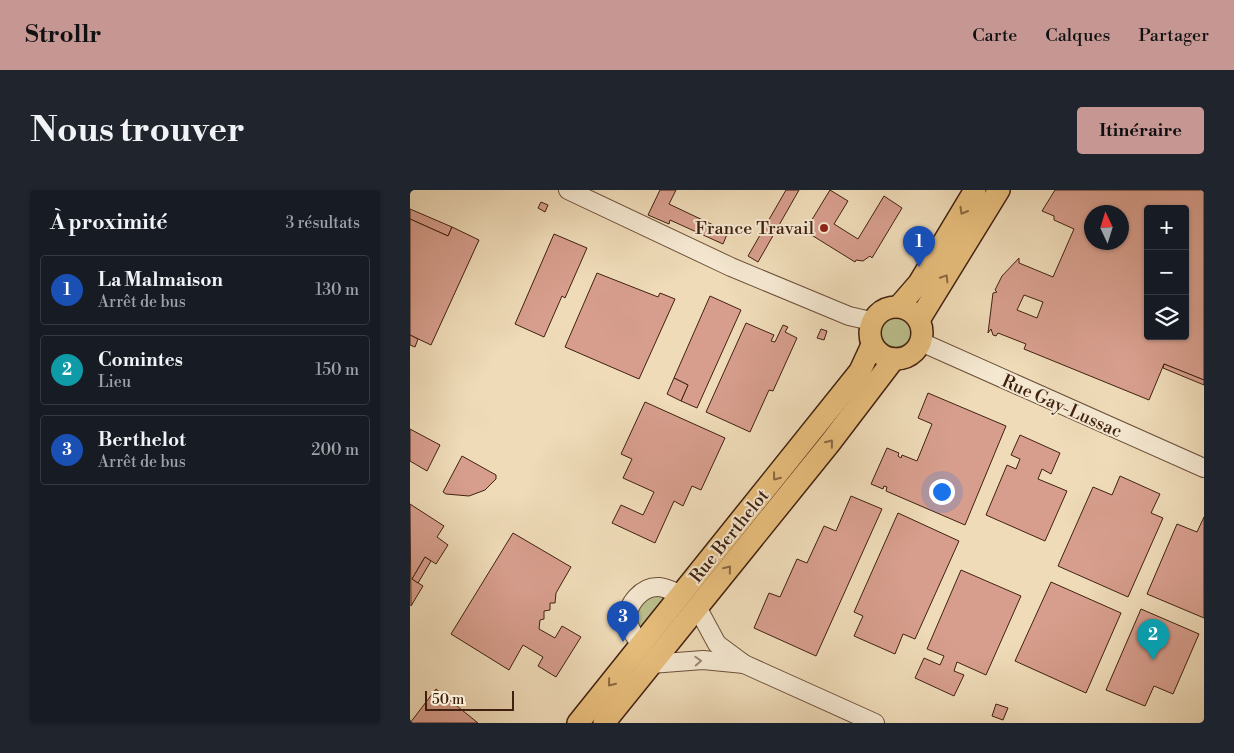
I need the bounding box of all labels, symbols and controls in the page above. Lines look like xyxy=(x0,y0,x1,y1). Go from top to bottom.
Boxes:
text: Strollr xyxy=(25,20,101,50)
text: Carte xyxy=(972,24,1017,47)
text: Calques xyxy=(1045,24,1110,47)
text: Partager xyxy=(1138,24,1209,47)
button: Itinéraire xyxy=(1077,107,1204,154)
text: Nous trouver xyxy=(30,109,245,152)
one-way arrow xyxy=(959,205,969,214)
north arrow xyxy=(1084,205,1129,250)
map controls xyxy=(1144,205,1189,340)
button: + xyxy=(1144,205,1189,250)
text: À proximité xyxy=(50,210,167,236)
text: 3 résultats xyxy=(285,213,360,233)
place label: France Travail xyxy=(695,217,815,240)
marker: France Travail xyxy=(818,222,830,234)
pin: 1 xyxy=(903,226,935,267)
button: − xyxy=(1144,250,1189,295)
text: La Malmaison xyxy=(98,268,223,292)
one-way arrow xyxy=(939,275,948,284)
text: 1 xyxy=(63,280,71,300)
text: 130 m xyxy=(315,280,359,300)
text: Arrêt de bus xyxy=(98,292,186,312)
button: layers xyxy=(1144,295,1189,340)
text: Comintes xyxy=(98,348,183,372)
text: 2 xyxy=(62,360,72,380)
text: 150 m xyxy=(315,360,359,380)
street label: Rue Gay-Lussac xyxy=(998,370,1126,443)
text: Lieu xyxy=(98,372,131,392)
text: Berthelot xyxy=(98,428,186,452)
one-way arrow xyxy=(824,439,833,448)
text: 3 xyxy=(62,440,72,460)
text: 200 m xyxy=(311,440,359,460)
text: Arrêt de bus xyxy=(98,452,186,472)
one-way arrow xyxy=(773,471,781,480)
your location xyxy=(929,479,955,505)
street label: Rue Berthelot xyxy=(685,484,774,588)
one-way arrow xyxy=(722,566,730,575)
pin: 3 xyxy=(607,601,639,642)
pin: 2 xyxy=(1137,619,1169,660)
one-way arrow xyxy=(694,656,702,667)
one-way arrow xyxy=(608,677,617,686)
scale bar xyxy=(425,688,514,711)
text: 50 m xyxy=(432,691,464,709)

